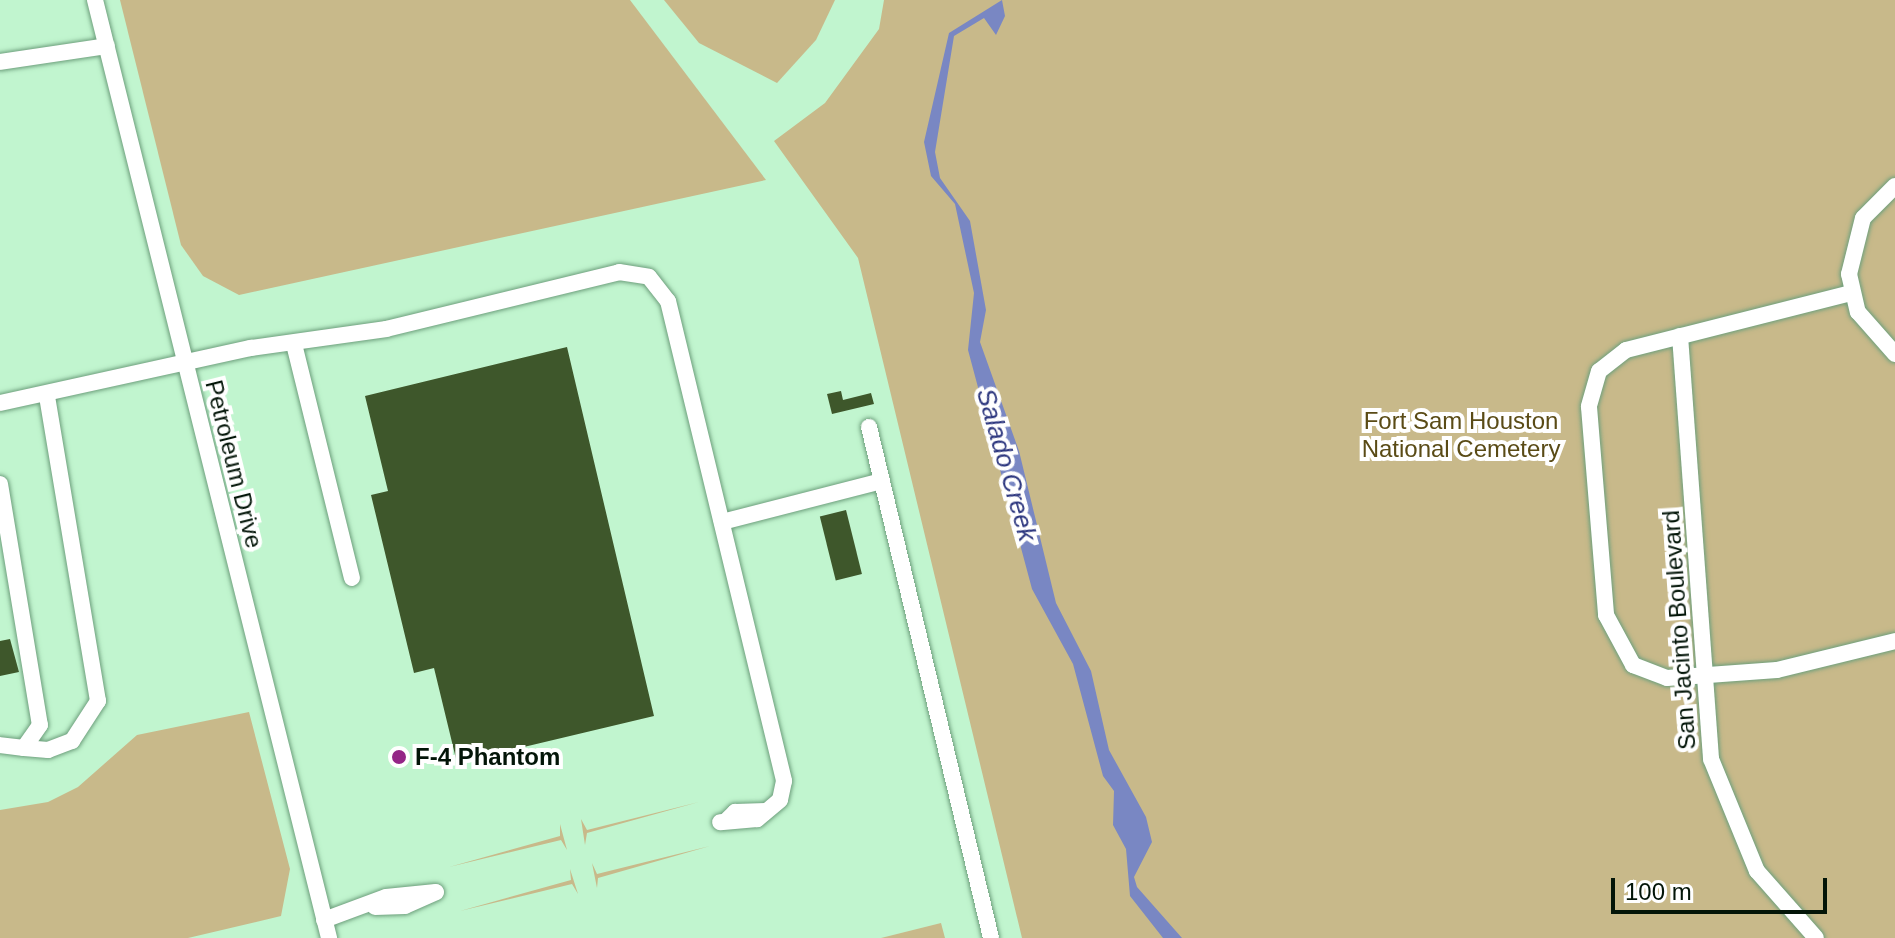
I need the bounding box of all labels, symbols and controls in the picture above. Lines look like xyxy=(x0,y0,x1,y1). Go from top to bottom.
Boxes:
street label: Petroleum Drive xyxy=(199,377,269,551)
water label: Salado Creek xyxy=(969,385,1043,545)
park label: Fort Sam Houston National Cemetery xyxy=(1362,407,1560,463)
street label: San Jacinto Boulevard xyxy=(1656,509,1702,751)
place label: F-4 Phantom xyxy=(415,743,560,771)
marker: F-4 Phantom xyxy=(390,748,408,766)
scale bar xyxy=(1615,862,1831,912)
text: 100 m xyxy=(1625,878,1692,905)

